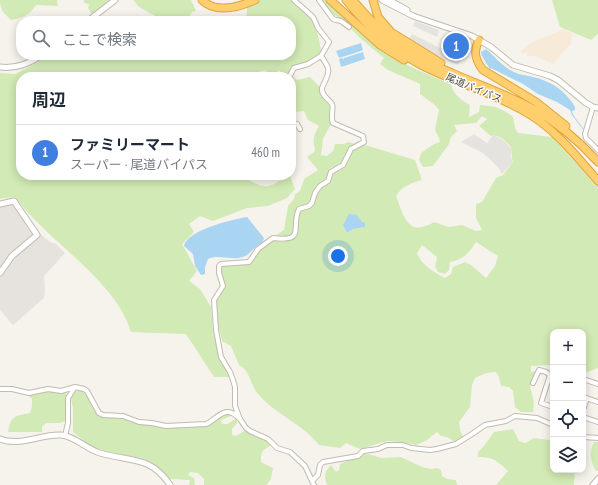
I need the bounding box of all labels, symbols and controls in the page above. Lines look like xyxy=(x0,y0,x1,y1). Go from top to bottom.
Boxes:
search box xyxy=(16,16,296,60)
icon: search xyxy=(30,27,52,49)
text: ここで検索 xyxy=(62,30,137,49)
pin: 1 xyxy=(443,31,469,61)
street label: 尾道バイパス xyxy=(444,70,504,106)
text: 周辺 xyxy=(32,89,66,111)
text: ファミリーマート xyxy=(70,135,190,154)
text: 1 xyxy=(42,144,48,161)
text: 460 m xyxy=(251,144,280,161)
text: スーパー · 尾道バイパス xyxy=(70,156,208,173)
your location xyxy=(328,246,348,266)
map controls xyxy=(550,329,586,473)
button: + xyxy=(550,329,586,365)
button: − xyxy=(550,365,586,401)
button: locate xyxy=(550,401,586,437)
button: layers xyxy=(550,437,586,473)

